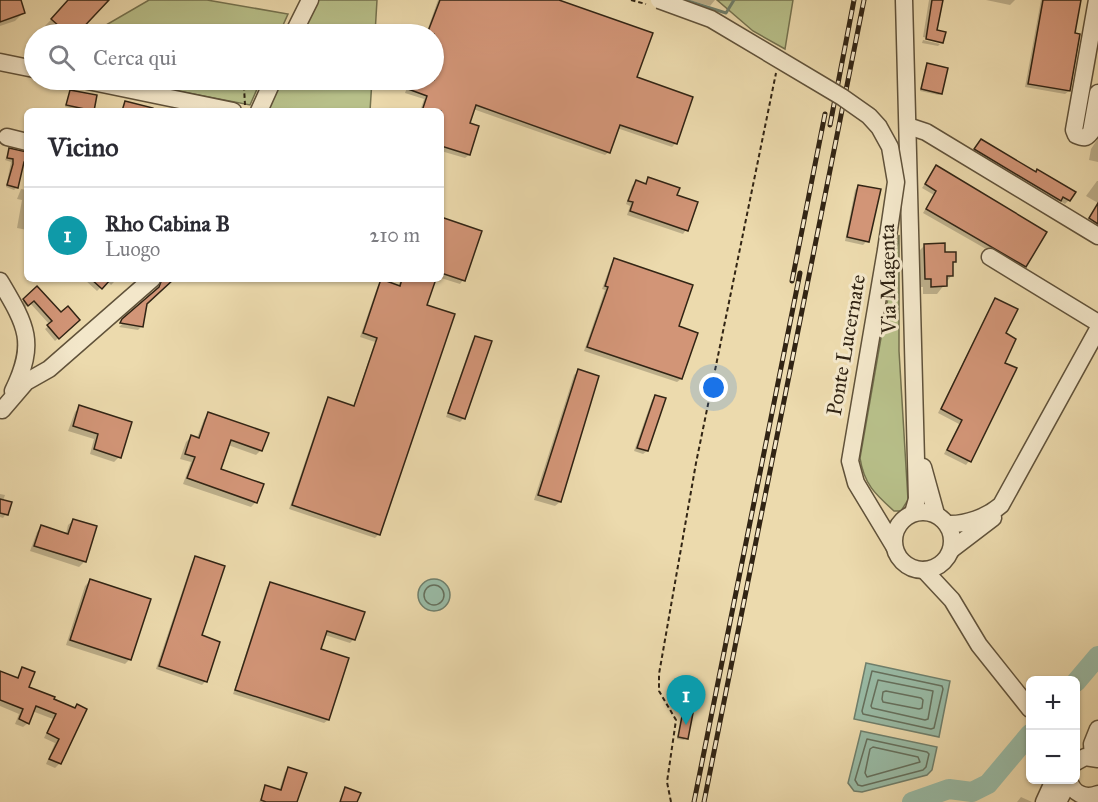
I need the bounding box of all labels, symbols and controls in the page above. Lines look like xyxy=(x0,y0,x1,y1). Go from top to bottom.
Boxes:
search box xyxy=(24,24,444,90)
icon: search xyxy=(45,41,78,74)
text: Cerca qui xyxy=(93,44,177,71)
text: Vicino xyxy=(48,131,119,163)
text: Rho Cabina B xyxy=(105,210,230,237)
text: 1 xyxy=(64,223,71,247)
text: 210 m xyxy=(370,223,420,247)
street label: Via Magenta xyxy=(874,223,902,335)
text: Luogo xyxy=(105,237,160,261)
street label: Ponte Lucernate xyxy=(821,272,871,418)
your location xyxy=(699,373,728,402)
pin: 1 xyxy=(666,676,706,725)
map controls xyxy=(1026,676,1080,784)
button: + xyxy=(1026,676,1080,730)
button: − xyxy=(1026,730,1080,784)

